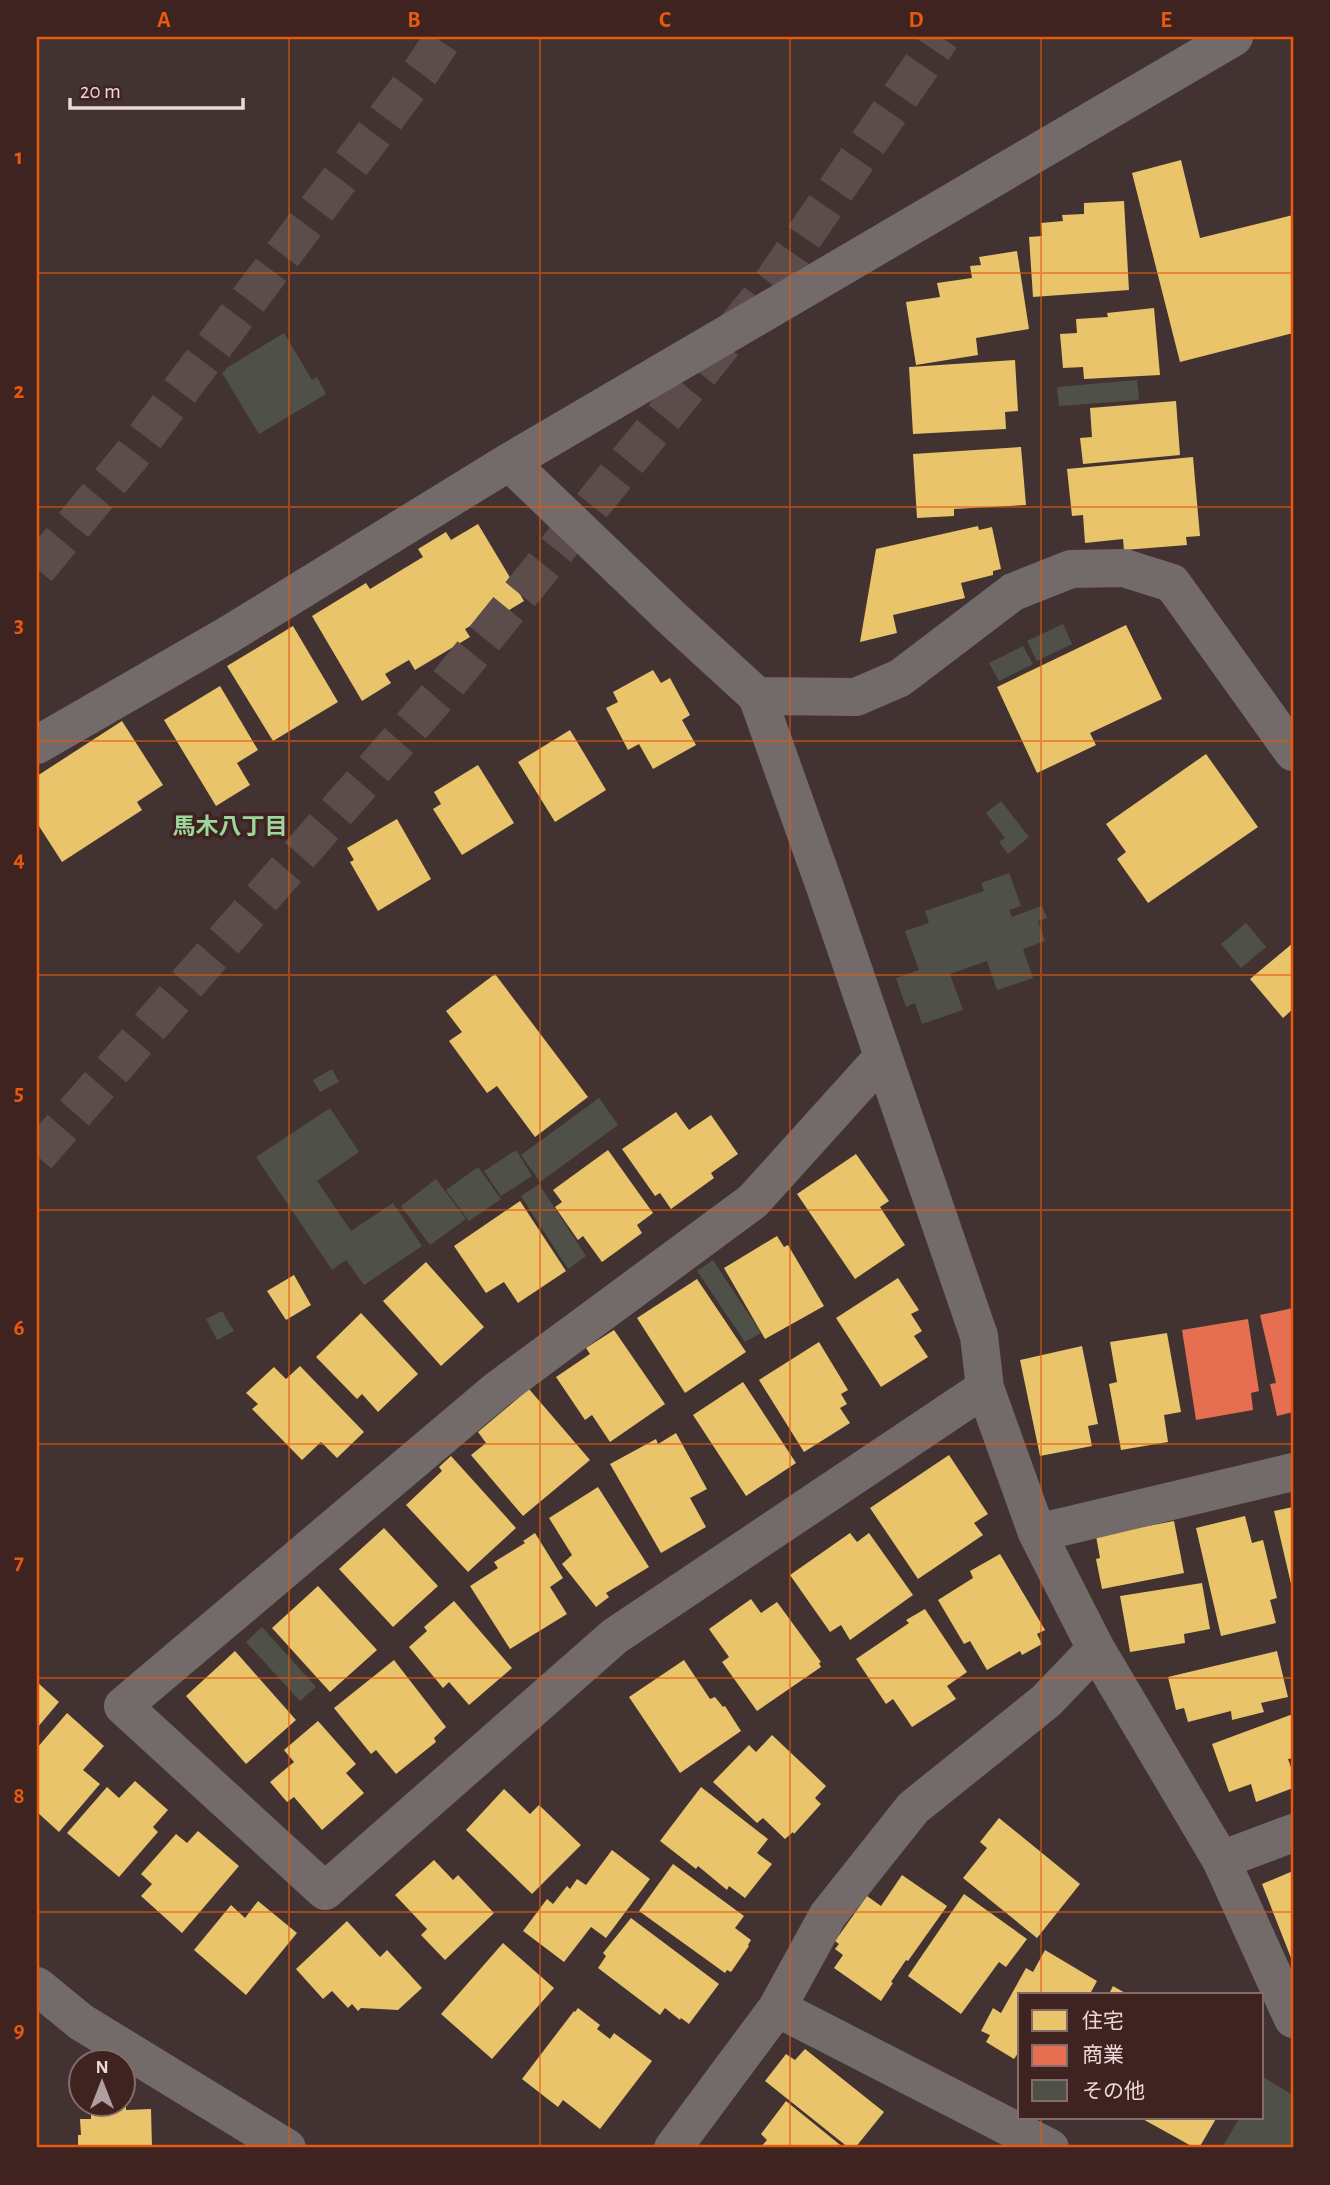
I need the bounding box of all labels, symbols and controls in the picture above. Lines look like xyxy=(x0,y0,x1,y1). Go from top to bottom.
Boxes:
text: A xyxy=(157,9,171,32)
text: B xyxy=(407,9,421,32)
text: C xyxy=(659,9,671,32)
text: D xyxy=(908,9,924,32)
text: E xyxy=(1160,9,1172,32)
scale bar xyxy=(70,66,243,110)
text: 20 m xyxy=(80,81,121,102)
text: 1 xyxy=(15,146,23,169)
text: 2 xyxy=(14,380,25,403)
text: 3 xyxy=(14,614,24,637)
district label: 馬木八丁目 xyxy=(173,814,288,839)
text: 4 xyxy=(13,848,25,871)
text: 5 xyxy=(14,1082,24,1105)
text: 6 xyxy=(13,1317,25,1340)
text: 7 xyxy=(14,1551,24,1574)
text: 8 xyxy=(13,1785,25,1808)
legend xyxy=(1018,1993,1264,2118)
text: 住宅 xyxy=(1082,2010,1124,2032)
text: 9 xyxy=(13,2019,25,2042)
text: 商業 xyxy=(1082,2044,1124,2066)
north arrow xyxy=(66,2048,136,2118)
text: N xyxy=(95,2058,109,2077)
text: その他 xyxy=(1082,2080,1145,2102)

